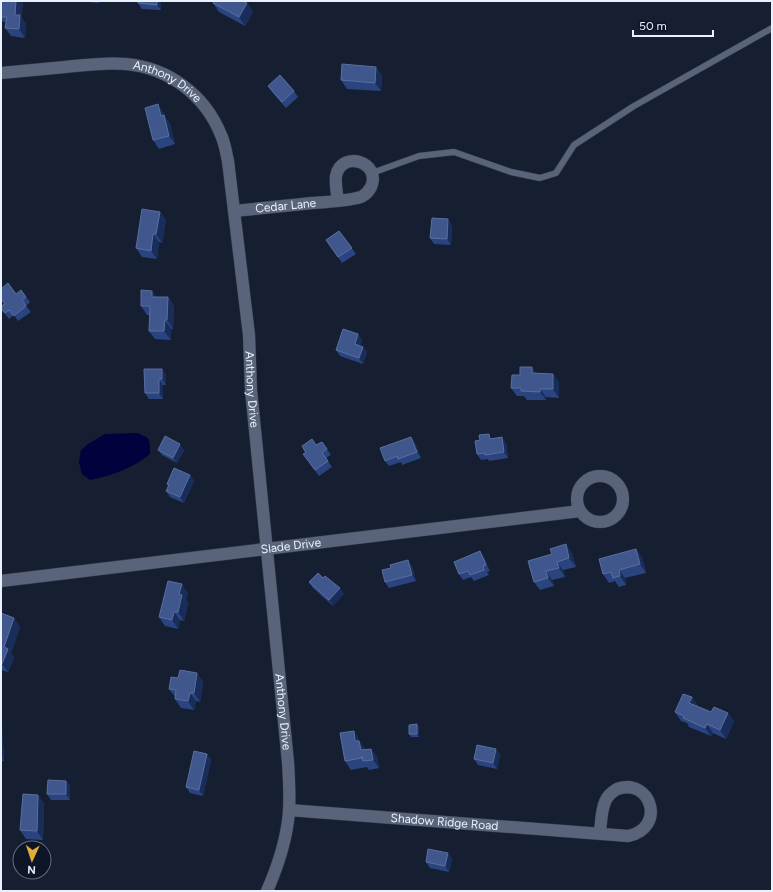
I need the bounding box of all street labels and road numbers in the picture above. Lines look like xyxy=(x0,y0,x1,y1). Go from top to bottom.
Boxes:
street label: Anthony Drive xyxy=(132,58,205,106)
street label: Cedar Lane xyxy=(255,196,317,216)
street label: Anthony Drive xyxy=(243,351,262,429)
street label: Slade Drive xyxy=(260,535,322,557)
street label: Anthony Drive xyxy=(272,673,294,751)
street label: Shadow Ridge Road xyxy=(390,811,499,833)

